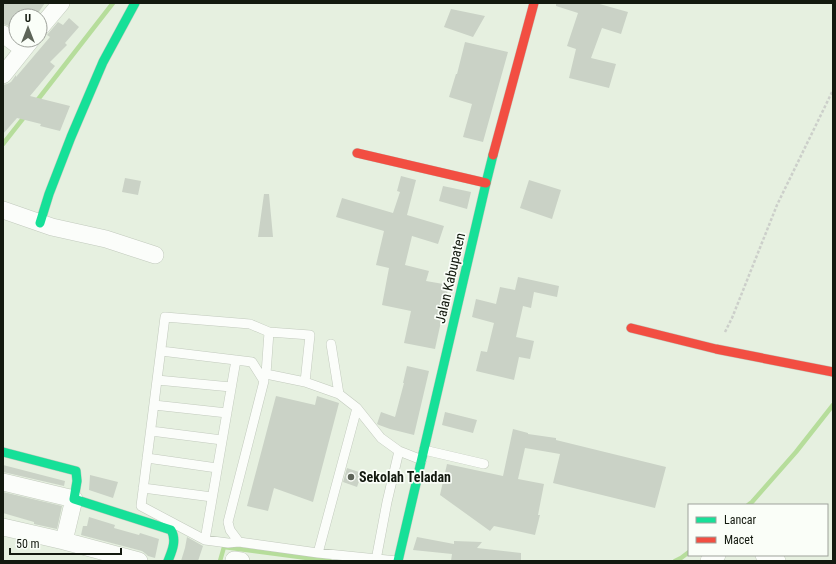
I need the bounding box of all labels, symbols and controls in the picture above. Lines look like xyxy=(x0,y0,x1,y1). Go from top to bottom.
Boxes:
north arrow xyxy=(8,8,48,48)
text: U xyxy=(25,12,31,25)
street label: Jalan Kabupaten xyxy=(432,231,468,325)
place label: Sekolah Teladan xyxy=(359,469,451,485)
marker: Sekolah Teladan xyxy=(346,472,356,482)
legend xyxy=(688,504,828,556)
text: Lancar xyxy=(724,513,757,527)
scale bar xyxy=(10,530,121,556)
text: Macet xyxy=(724,533,754,547)
text: 50 m xyxy=(16,537,40,551)

